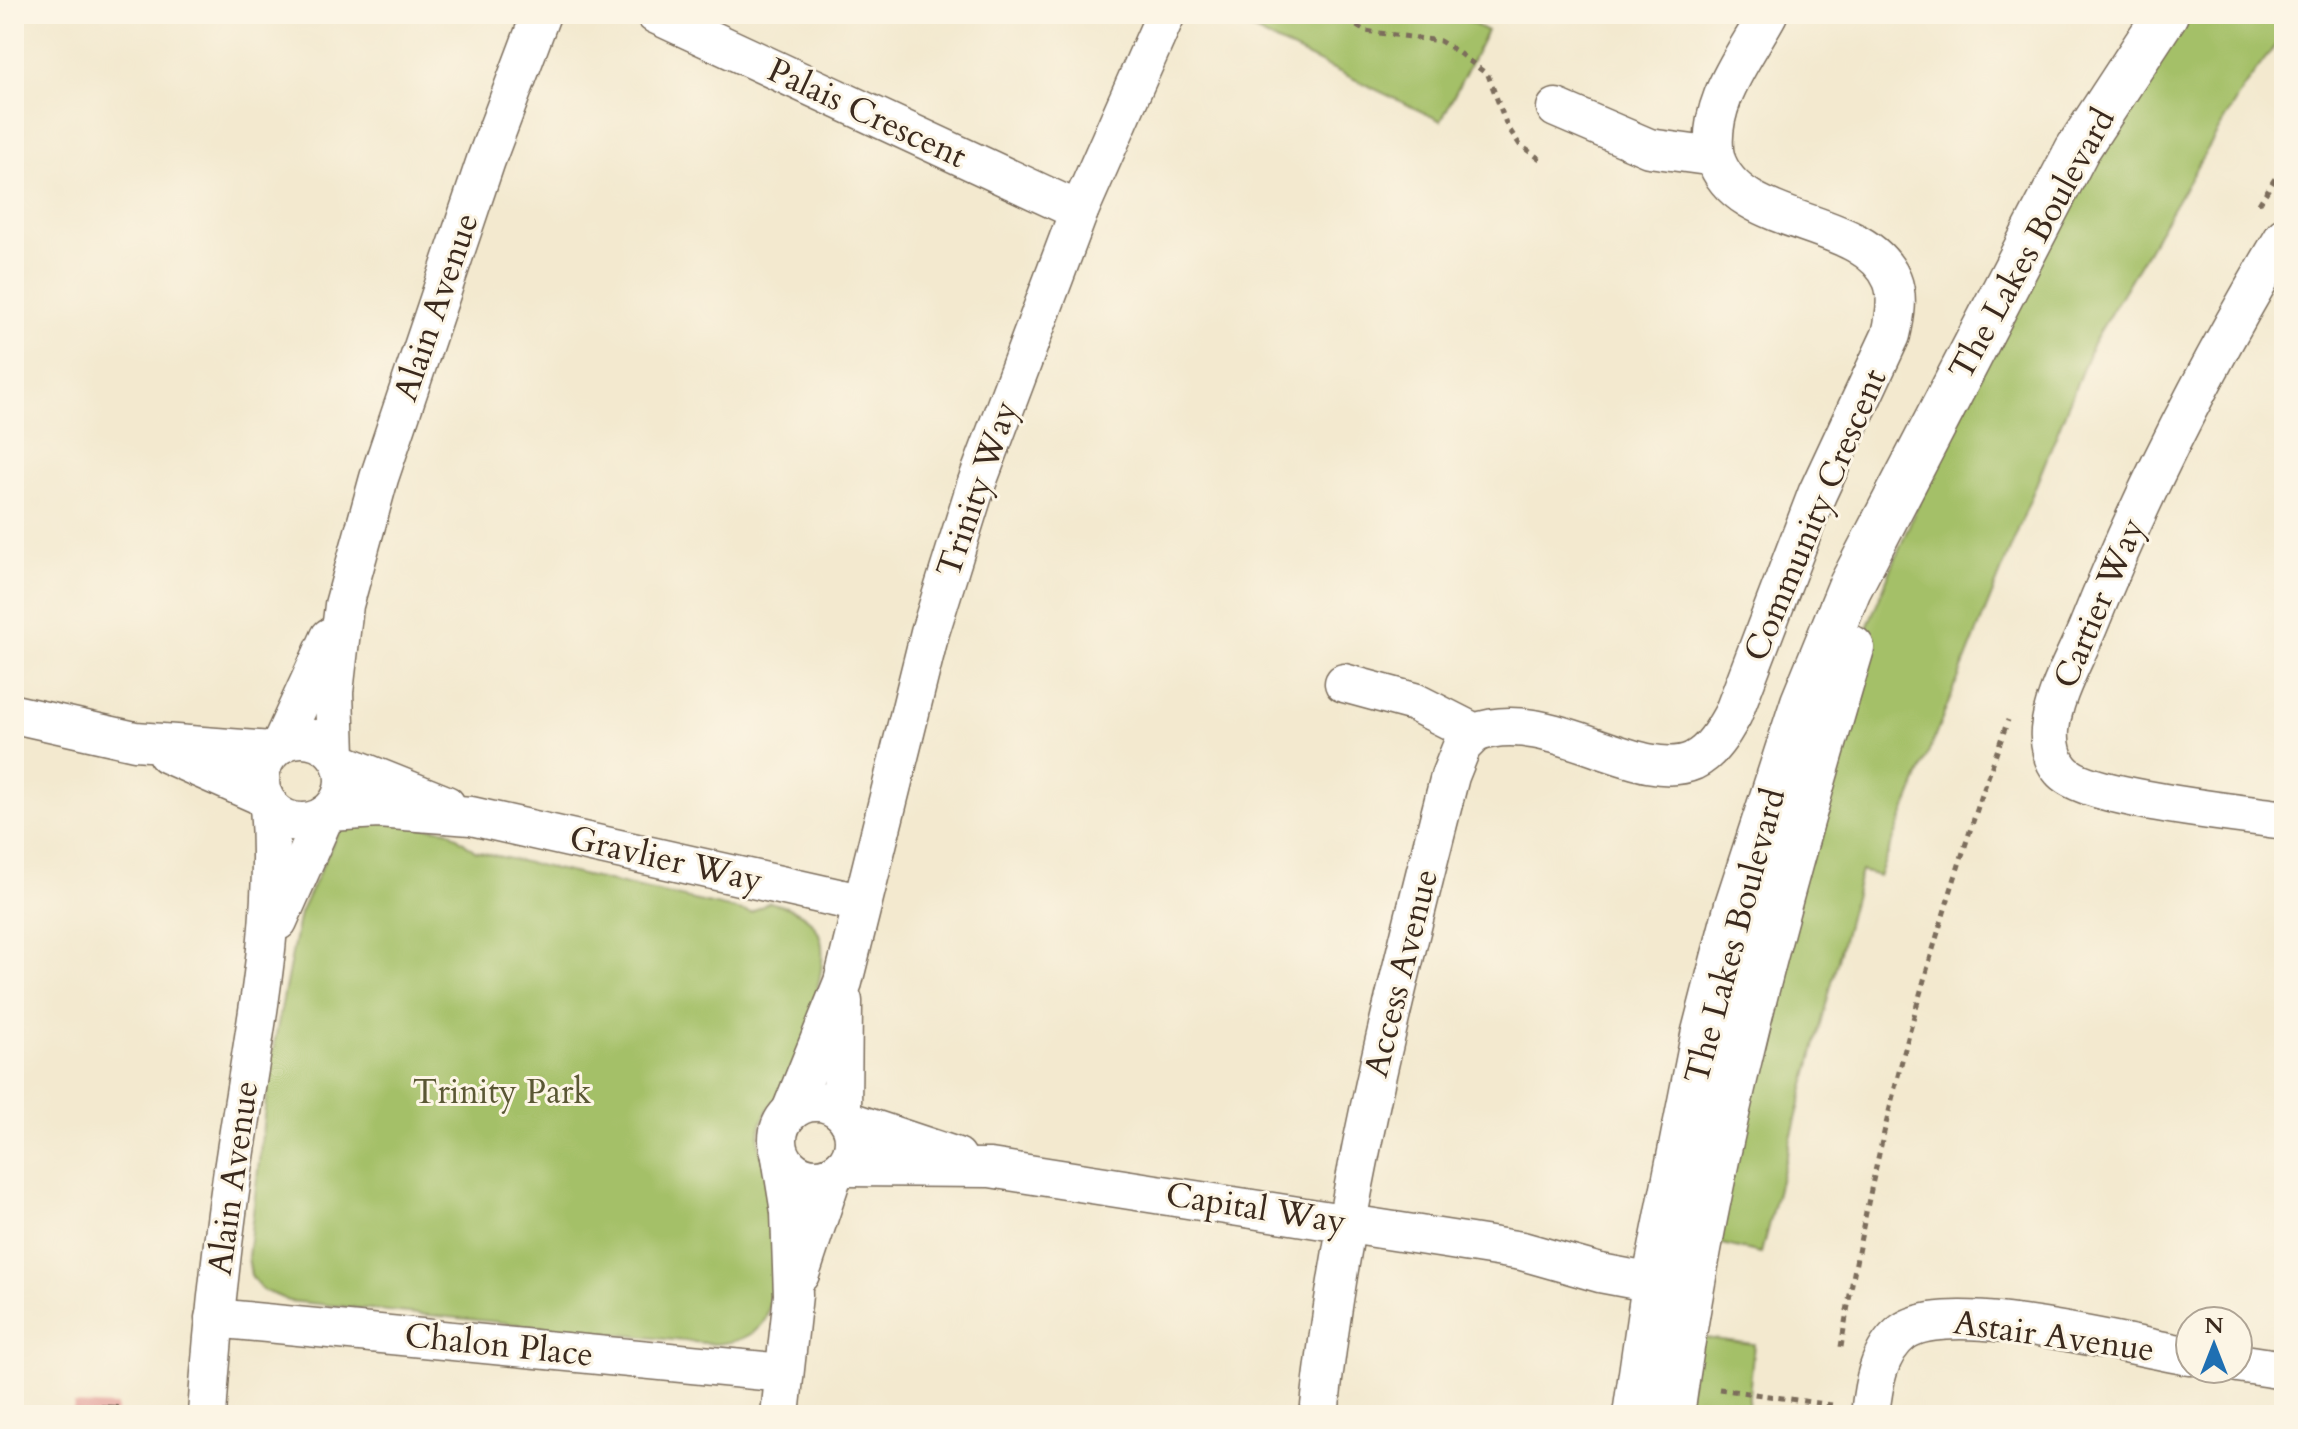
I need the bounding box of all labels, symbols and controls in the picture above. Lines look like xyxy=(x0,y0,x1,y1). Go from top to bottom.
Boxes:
street label: Palais Crescent xyxy=(760,47,974,179)
street label: The Lakes Boulevard xyxy=(1938,100,2126,388)
street label: Alain Avenue xyxy=(382,207,490,407)
street label: Community Crescent xyxy=(1733,361,1898,668)
street label: Trinity Way xyxy=(925,395,1029,583)
street label: Cartier Way xyxy=(2043,511,2155,695)
street label: The Lakes Boulevard xyxy=(1673,783,1797,1089)
street label: Gravlier Way xyxy=(565,814,767,904)
street label: Access Avenue xyxy=(1353,864,1449,1082)
park label: Trinity Park xyxy=(412,1069,592,1115)
street label: Alain Avenue xyxy=(197,1078,269,1278)
street label: Capital Way xyxy=(1163,1171,1349,1245)
street label: Astair Avenue xyxy=(1951,1299,2157,1373)
north arrow xyxy=(2174,1305,2254,1385)
text: N xyxy=(2204,1311,2224,1341)
street label: Chalon Place xyxy=(402,1312,596,1378)

